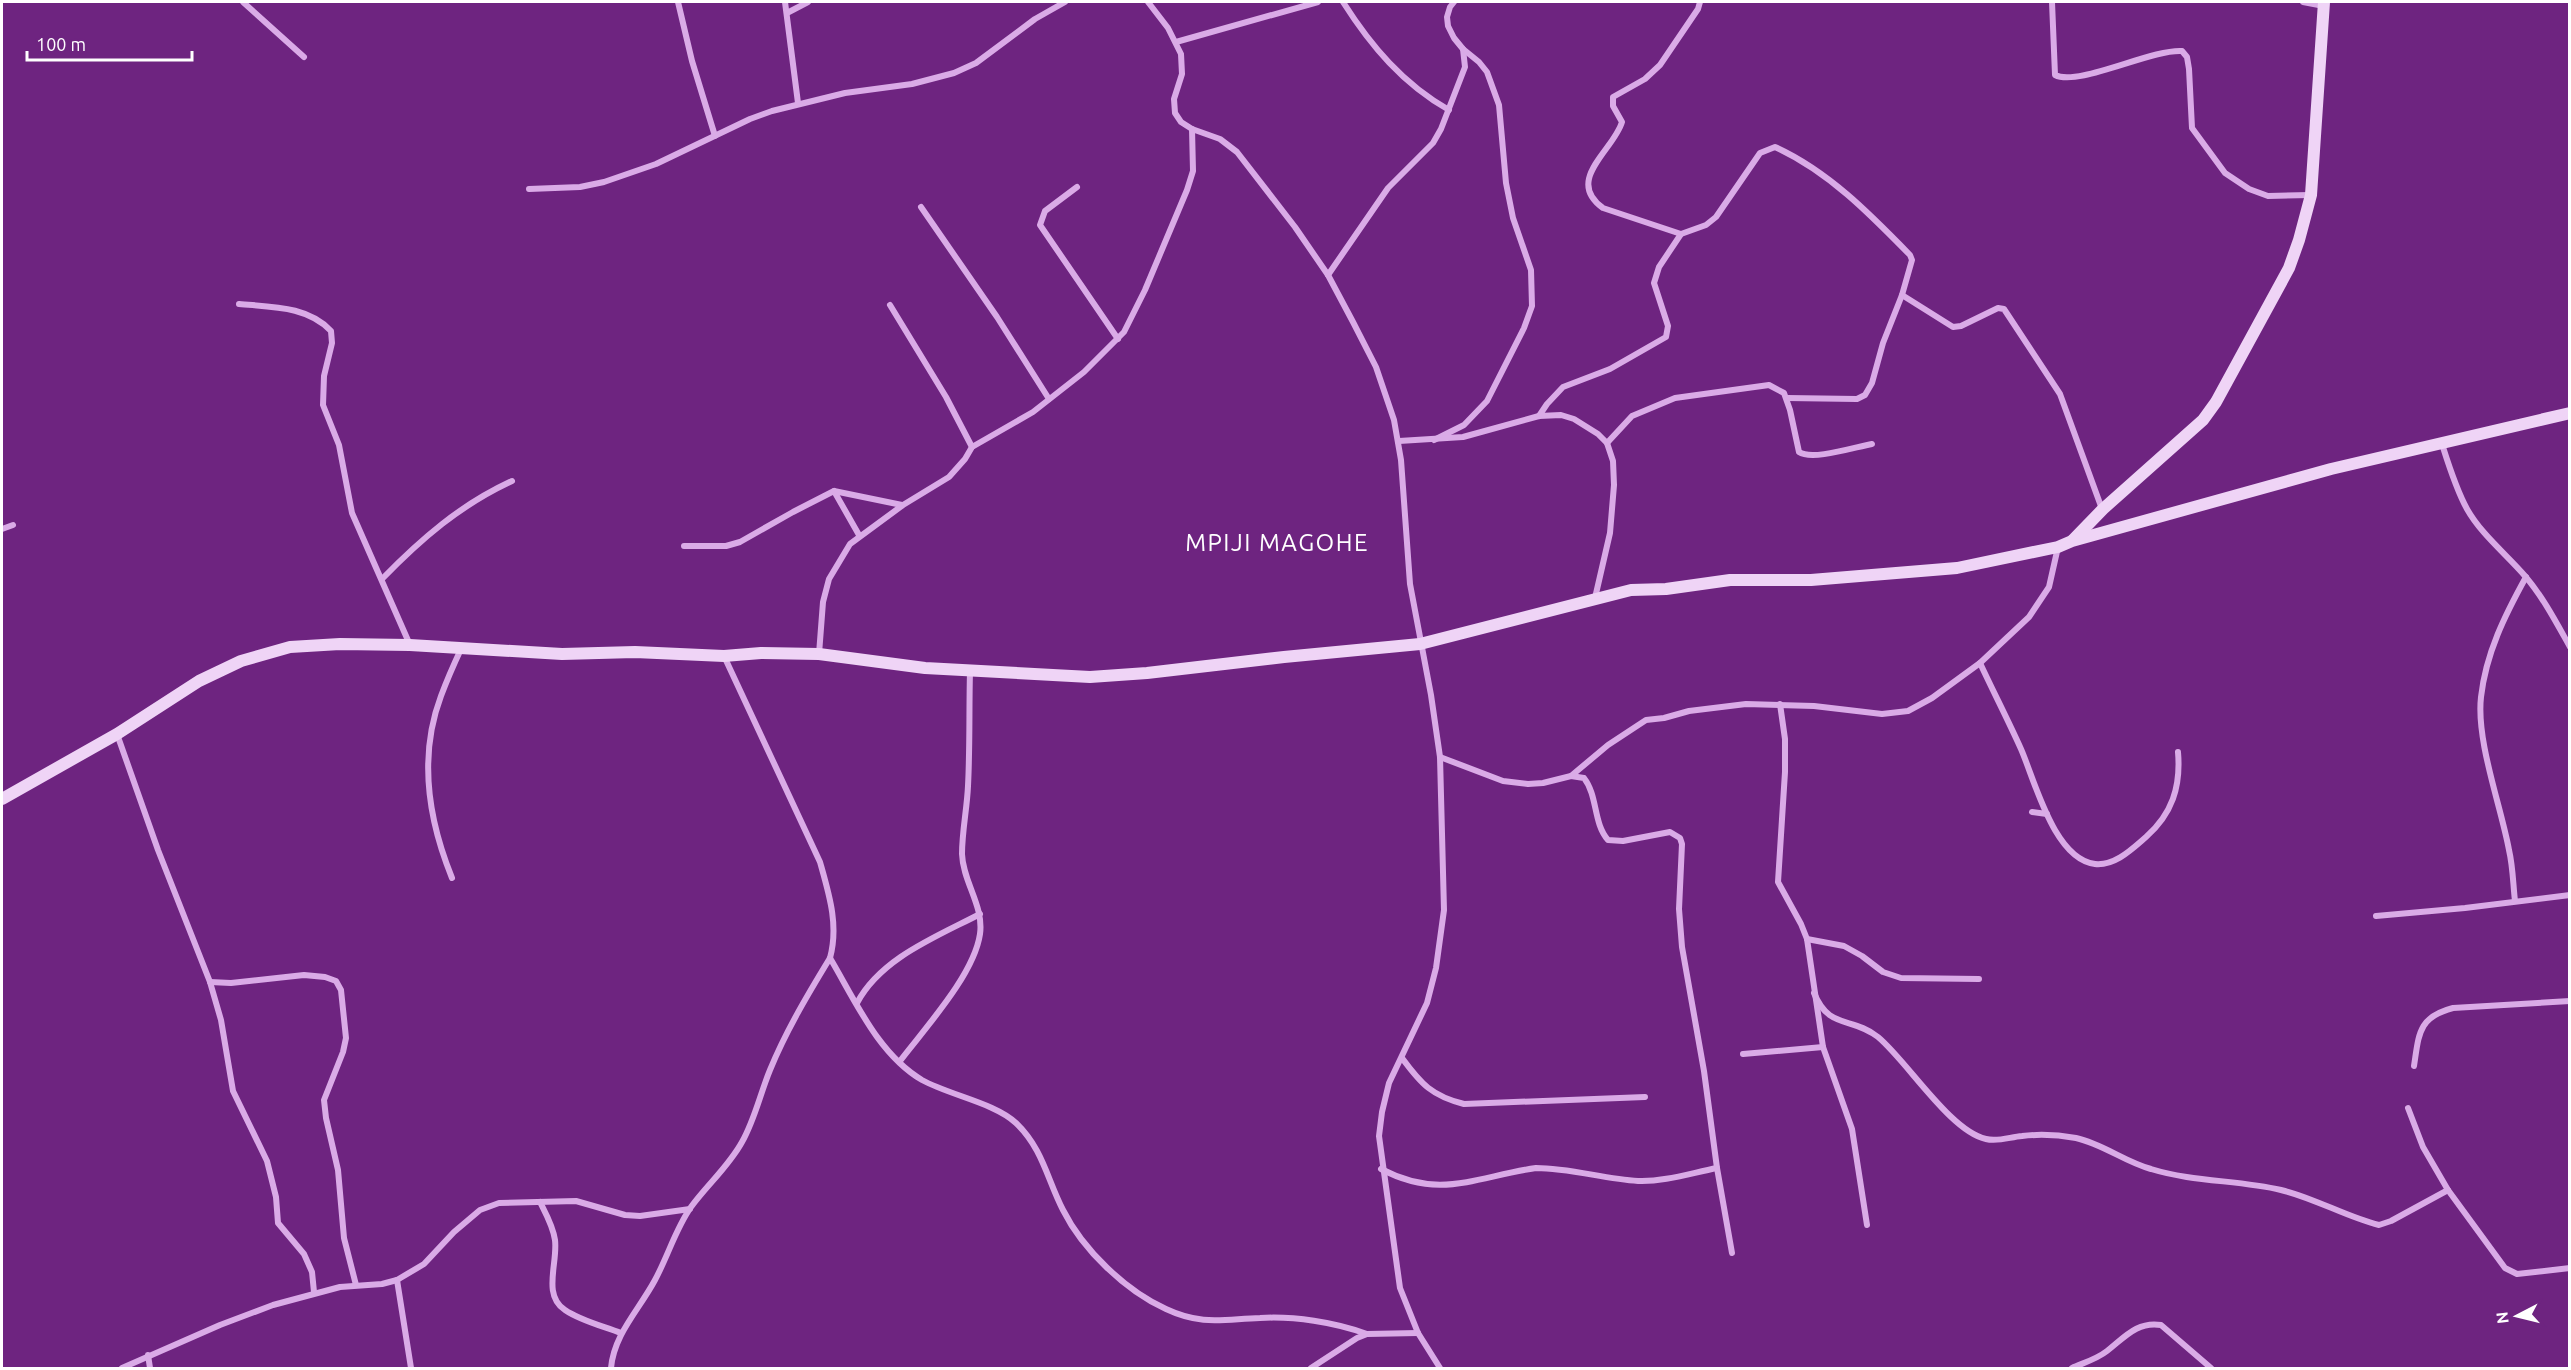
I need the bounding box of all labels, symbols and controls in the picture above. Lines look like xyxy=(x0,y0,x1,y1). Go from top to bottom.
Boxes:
scale bar xyxy=(27,24,192,62)
text: 100 m xyxy=(36,34,86,54)
district label: MPIJI MAGOHE xyxy=(1185,529,1369,556)
north arrow xyxy=(2487,1286,2547,1346)
text: N xyxy=(2492,1311,2512,1325)

